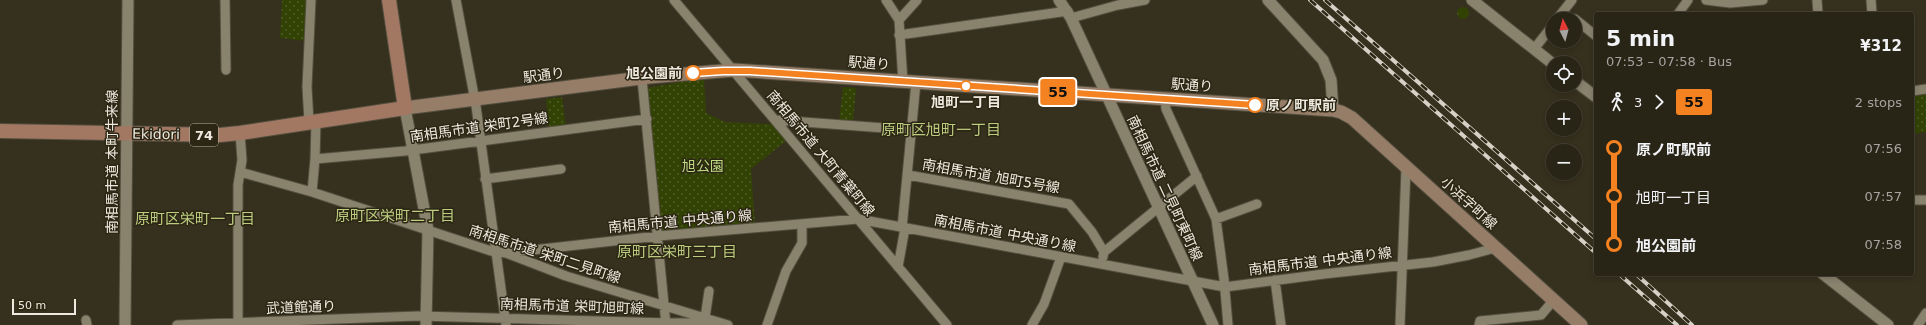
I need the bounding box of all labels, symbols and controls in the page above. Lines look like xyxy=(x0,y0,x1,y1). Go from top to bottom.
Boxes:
north arrow xyxy=(1546,12,1582,48)
map controls xyxy=(1546,12,1582,180)
text: 5 min xyxy=(1606,26,1675,51)
text: ¥312 xyxy=(1860,37,1902,55)
street label: 駅通り xyxy=(847,54,891,72)
text: 07:53 – 07:58 · Bus xyxy=(1606,54,1732,69)
button: locate xyxy=(1546,56,1582,92)
street label: 駅通り xyxy=(522,65,566,85)
place label: 旭公園前 xyxy=(626,65,682,81)
marker: 旭公園前 xyxy=(685,65,701,81)
street label: 駅通り xyxy=(1170,76,1214,94)
line badge: 55 xyxy=(1040,79,1076,105)
marker: 旭町一丁目 xyxy=(960,80,972,92)
text: 55 xyxy=(1048,84,1068,100)
street label: 南相馬市道 大町青葉町線 xyxy=(764,87,878,219)
street label: 南相馬市道 本町牛来線 xyxy=(104,90,120,234)
icon: walk xyxy=(1606,91,1628,113)
icon: forward xyxy=(1648,91,1670,113)
place label: 旭町一丁目 xyxy=(931,94,1001,110)
text: 55 xyxy=(1684,94,1704,110)
text: 3 xyxy=(1634,95,1642,110)
text: 2 stops xyxy=(1855,95,1902,110)
marker: 原ノ町駅前 xyxy=(1247,97,1263,113)
place label: 原ノ町駅前 xyxy=(1266,97,1336,113)
button: + xyxy=(1546,100,1582,136)
street label: 南相馬市道 栄町2号線 xyxy=(409,109,549,145)
street label: 南相馬市道 二見町東町線 xyxy=(1124,113,1206,263)
district label: 原町区旭町一丁目 xyxy=(881,121,1001,139)
road number: 74 xyxy=(190,124,218,146)
street label: Ekidori xyxy=(132,126,180,142)
text: 原ノ町駅前 xyxy=(1636,141,1711,159)
text: 07:56 xyxy=(1865,141,1902,156)
button: − xyxy=(1546,144,1582,180)
street label: 南相馬市道 旭町5号線 xyxy=(921,156,1061,196)
park label: 旭公園 xyxy=(682,158,724,174)
street label: 小浜字町線 xyxy=(1438,174,1500,232)
text: 旭町一丁目 xyxy=(1636,189,1711,207)
text: 07:57 xyxy=(1865,189,1902,204)
district label: 原町区栄町二丁目 xyxy=(335,207,455,225)
street label: 南相馬市道 中央通り線 xyxy=(607,207,753,235)
district label: 原町区栄町一丁目 xyxy=(135,210,255,228)
street label: 南相馬市道 中央通り線 xyxy=(933,211,1077,255)
street label: 南相馬市道 栄町二見町線 xyxy=(467,222,623,286)
text: 旭公園前 xyxy=(1636,237,1696,255)
text: 07:58 xyxy=(1865,237,1902,252)
district label: 原町区栄町三丁目 xyxy=(617,243,737,261)
street label: 南相馬市道 中央通り線 xyxy=(1247,244,1393,278)
street label: 南相馬市道 栄町旭町線 xyxy=(500,295,644,317)
scale bar xyxy=(12,297,76,316)
street label: 武道館通り xyxy=(266,298,336,316)
text: 50 m xyxy=(18,299,46,312)

